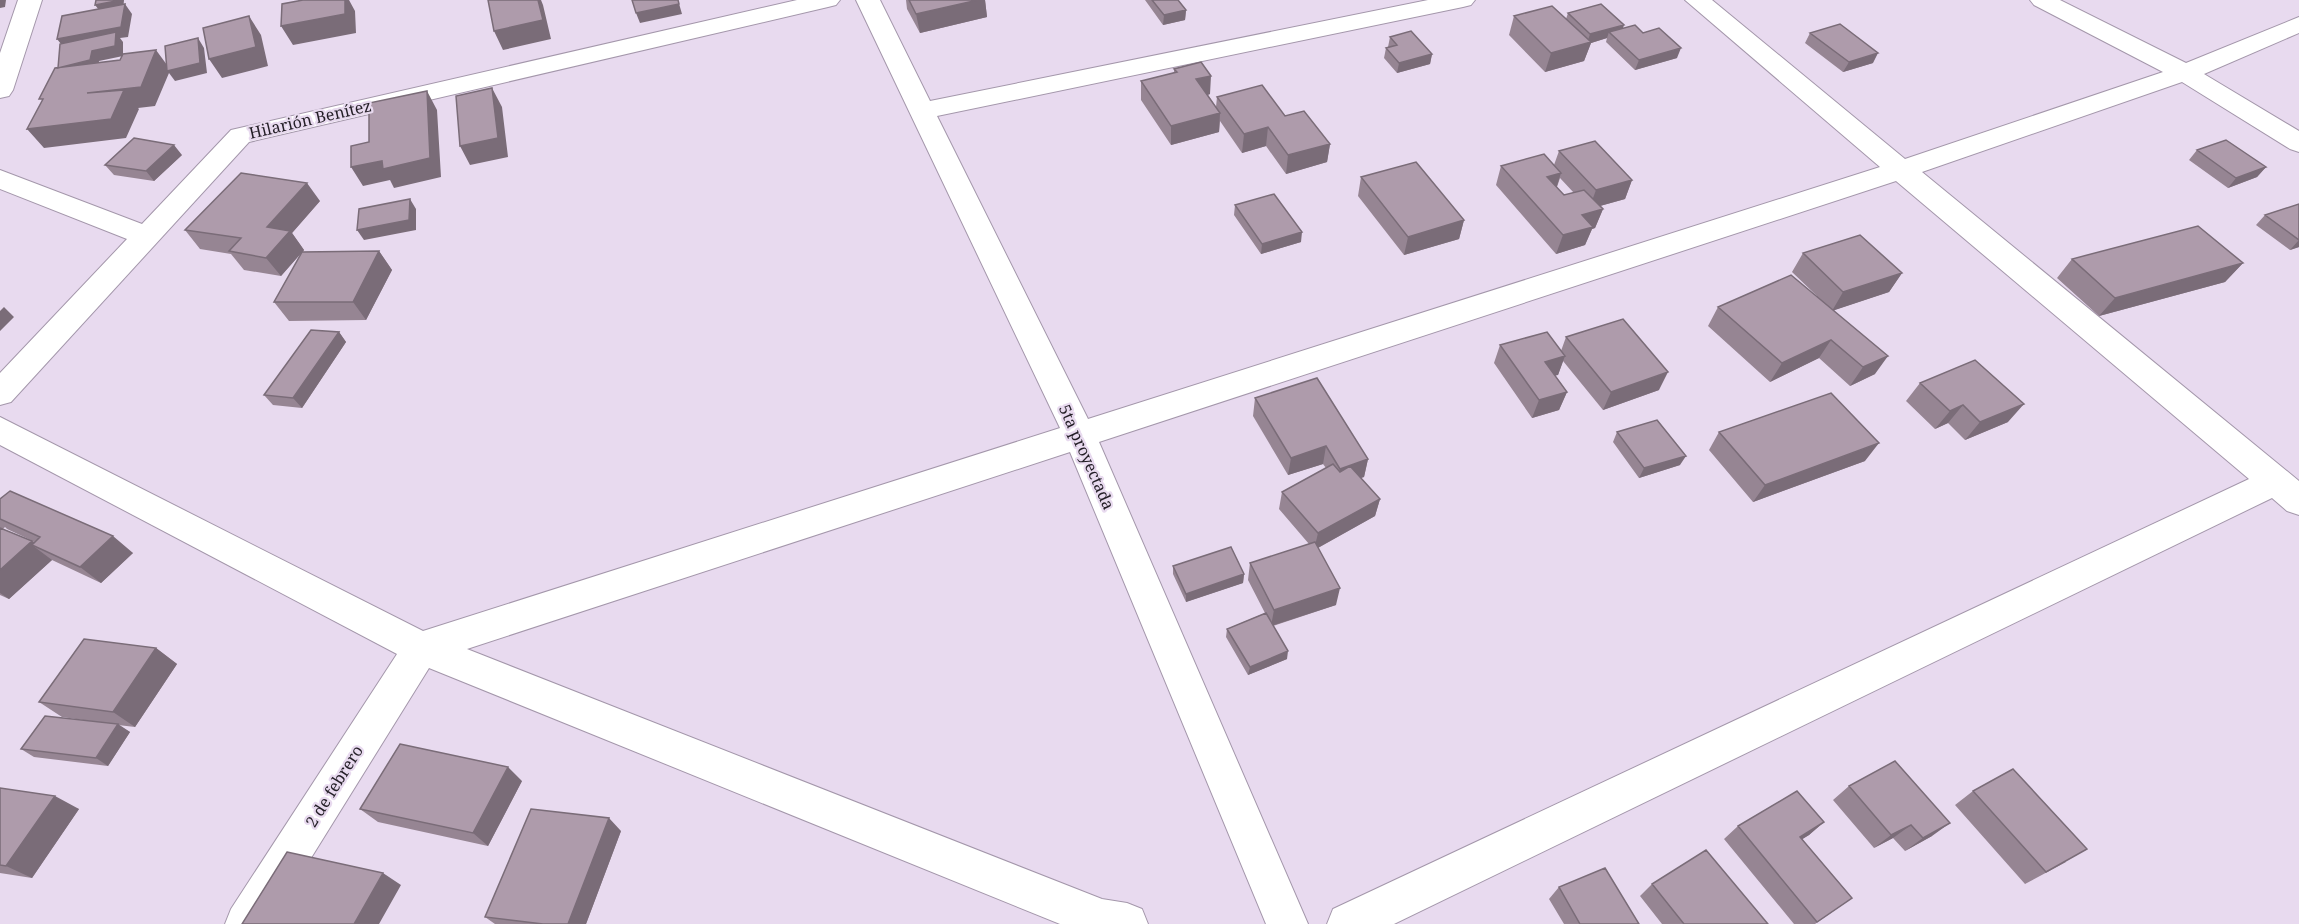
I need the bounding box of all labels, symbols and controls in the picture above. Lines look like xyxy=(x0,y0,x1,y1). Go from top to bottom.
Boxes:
street label: Hilarión Benítez xyxy=(247,94,373,144)
street label: 5ta proyectada xyxy=(1054,401,1120,513)
street label: 2 de febrero xyxy=(300,741,368,831)

